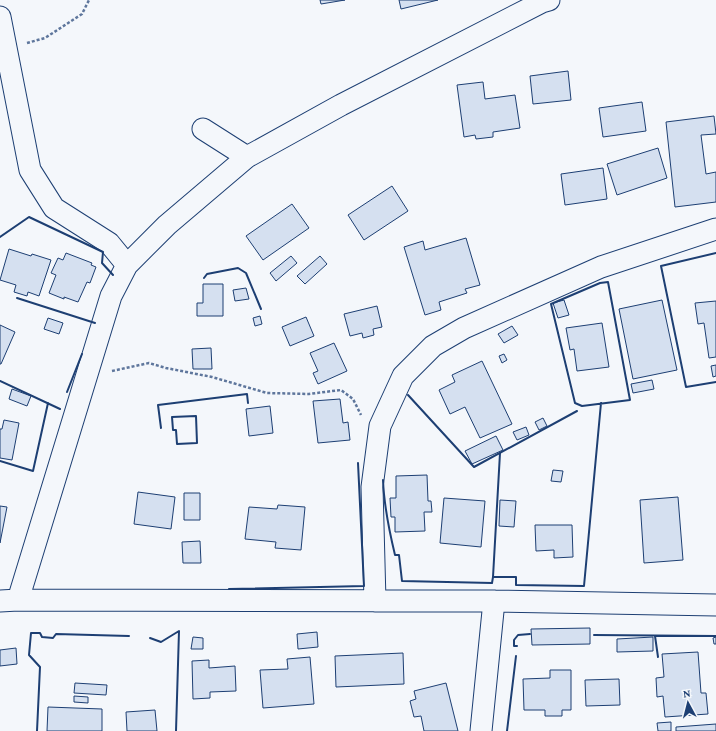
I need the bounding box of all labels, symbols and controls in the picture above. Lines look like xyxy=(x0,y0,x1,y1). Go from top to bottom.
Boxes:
north arrow xyxy=(668,683,708,723)
text: N xyxy=(682,687,692,699)

